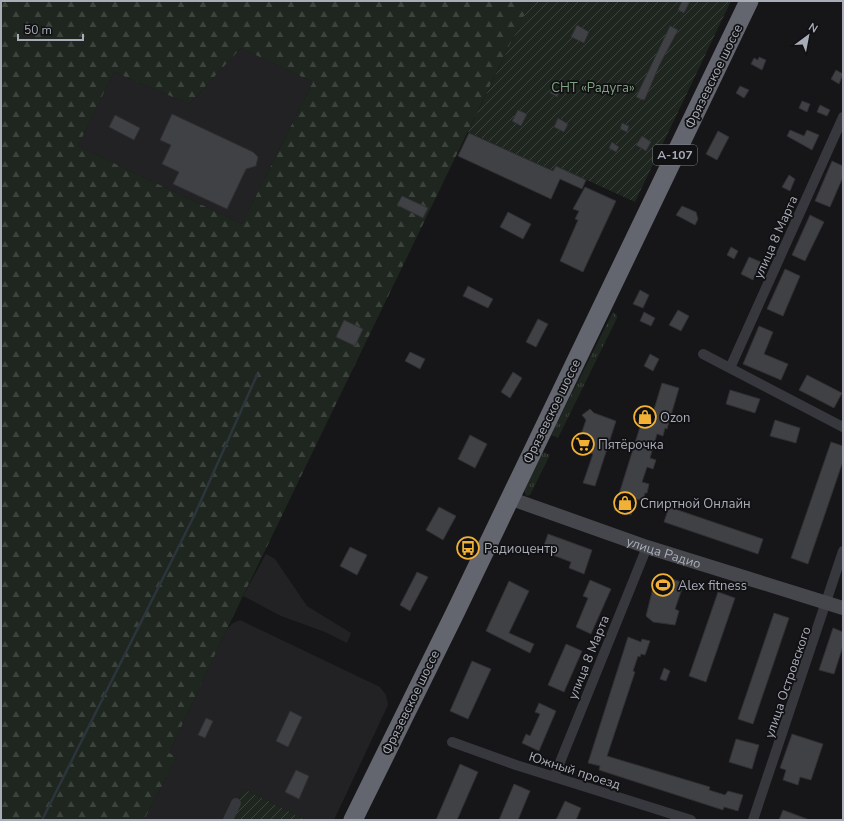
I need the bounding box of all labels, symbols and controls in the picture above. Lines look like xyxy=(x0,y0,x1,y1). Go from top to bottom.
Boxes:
scale bar xyxy=(18,16,83,42)
north arrow xyxy=(788,16,828,56)
text: N xyxy=(806,19,821,36)
street label: Фрязевское шоссе xyxy=(681,21,747,132)
text: 50 m xyxy=(24,22,52,38)
park label: СНТ «Радуга» xyxy=(551,79,635,97)
road number: А-107 xyxy=(653,145,697,165)
street label: улица 8 Марта xyxy=(750,193,802,282)
street label: Фрязевское шоссе xyxy=(519,356,585,467)
shop icon: Ozon xyxy=(632,404,658,430)
place label: Ozon xyxy=(660,409,690,427)
supermarket icon: Пятёрочка xyxy=(570,431,596,457)
place label: Пятёрочка xyxy=(598,436,664,454)
shop icon: Спиртной Онлайн xyxy=(612,490,638,516)
place label: Спиртной Онлайн xyxy=(640,495,751,513)
street label: улица Радио xyxy=(624,532,703,573)
bus stop icon: Радиоцентр xyxy=(455,535,481,561)
place label: Радиоцентр xyxy=(484,540,558,558)
sports icon: Alex fitness xyxy=(650,572,676,598)
place label: Alex fitness xyxy=(678,577,747,595)
street label: улица 8 Марта xyxy=(564,613,614,702)
street label: улица Островского xyxy=(760,624,816,741)
street label: Фрязевское шоссе xyxy=(378,647,444,758)
street label: Южный проезд xyxy=(527,748,623,794)

